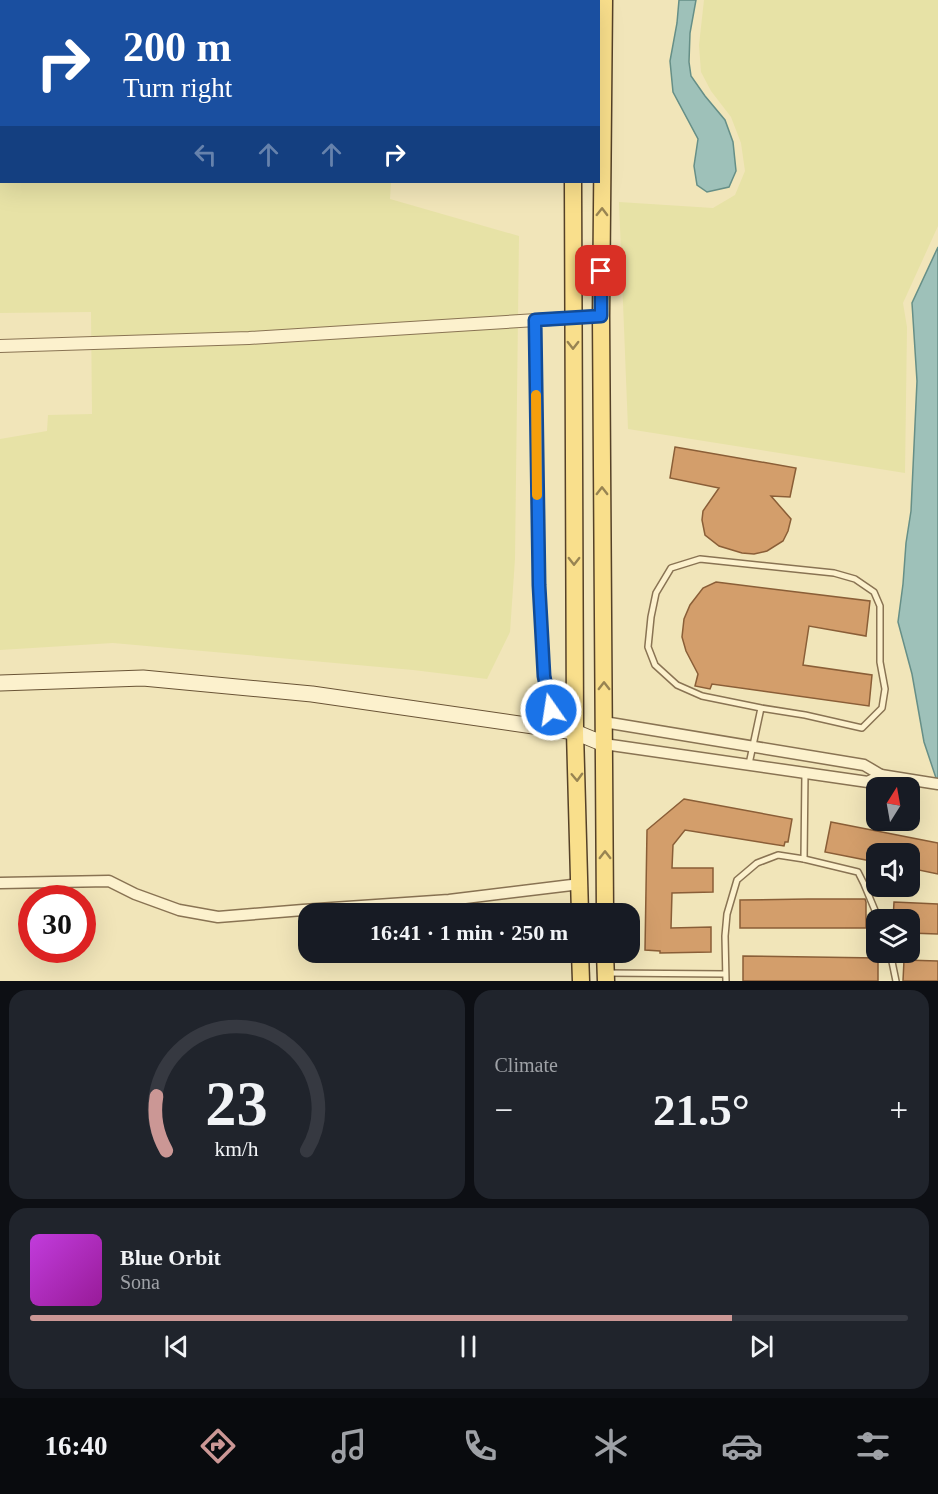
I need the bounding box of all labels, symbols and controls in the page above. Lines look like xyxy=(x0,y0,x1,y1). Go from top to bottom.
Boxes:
icon: right xyxy=(24,24,102,102)
text: 200 m xyxy=(123,24,232,70)
text: Turn right xyxy=(123,73,232,103)
icon: left xyxy=(189,138,222,171)
icon: ahead xyxy=(252,138,285,171)
icon: ahead xyxy=(315,138,348,171)
icon: right xyxy=(378,138,411,171)
one-way arrow xyxy=(596,207,608,216)
pin xyxy=(575,245,626,296)
icon: arrive xyxy=(584,254,617,287)
one-way arrow xyxy=(567,340,579,349)
one-way arrow xyxy=(596,486,608,495)
one-way arrow xyxy=(568,556,580,565)
position arrow xyxy=(519,678,583,742)
one-way arrow xyxy=(598,681,610,690)
one-way arrow xyxy=(570,772,583,781)
north arrow xyxy=(866,777,920,831)
map controls xyxy=(866,777,920,963)
button: sound xyxy=(866,843,920,897)
one-way arrow xyxy=(599,851,611,860)
speed limit sign: 30 xyxy=(18,885,96,963)
button: layers xyxy=(866,909,920,963)
text: 16:41 · 1 min · 250 m xyxy=(370,920,568,945)
text: Climate xyxy=(495,1054,558,1076)
text: 23 xyxy=(206,1069,268,1138)
text: 21.5° xyxy=(653,1085,750,1135)
text: − xyxy=(495,1092,513,1128)
text: + xyxy=(889,1092,908,1128)
text: km/h xyxy=(215,1138,259,1162)
text: Blue Orbit xyxy=(120,1245,221,1270)
text: Sona xyxy=(120,1271,160,1293)
icon: previous xyxy=(160,1330,193,1363)
icon: pause xyxy=(452,1330,485,1363)
icon: next xyxy=(745,1330,778,1363)
icon: directions xyxy=(197,1425,239,1467)
icon: music xyxy=(328,1425,370,1467)
icon: phone xyxy=(459,1425,501,1467)
icon: climate xyxy=(590,1425,632,1467)
icon: car xyxy=(721,1425,763,1467)
icon: filters xyxy=(852,1425,894,1467)
text: 16:40 xyxy=(45,1431,108,1461)

